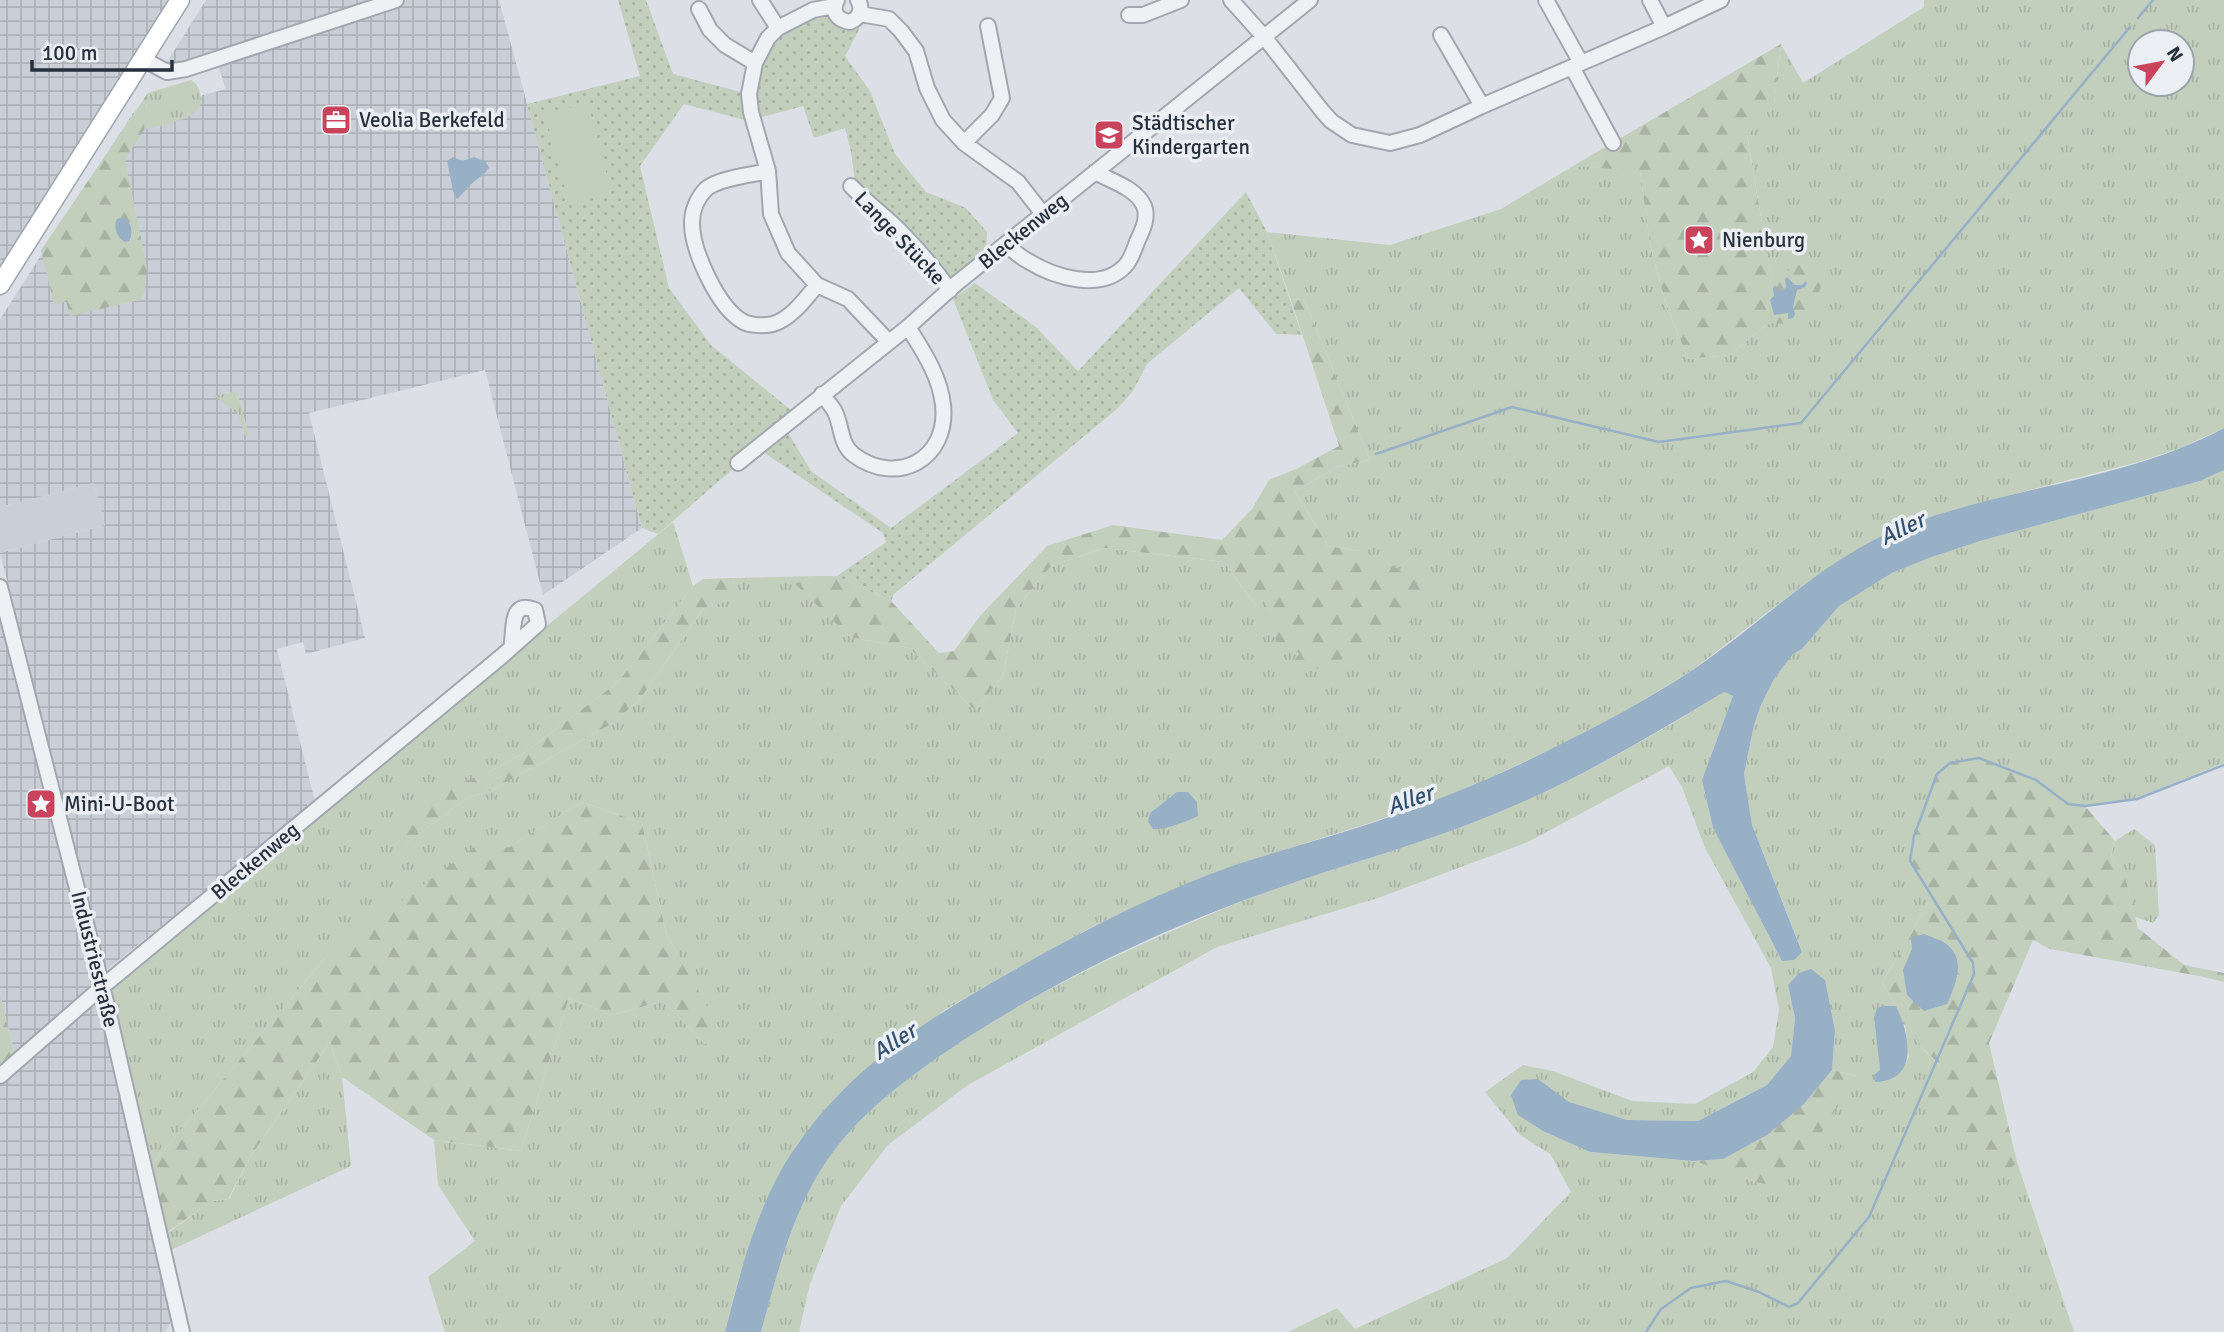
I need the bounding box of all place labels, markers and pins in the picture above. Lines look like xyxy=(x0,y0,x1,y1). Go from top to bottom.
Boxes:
office icon: Veolia Berkefeld xyxy=(319,103,353,137)
place label: Veolia Berkefeld xyxy=(359,107,505,133)
place label: Städtischer Kindergarten xyxy=(1132,110,1250,160)
school or university icon: Städtischer Kindergarten xyxy=(1092,118,1126,152)
place icon: Nienburg xyxy=(1682,223,1716,257)
place label: Nienburg xyxy=(1722,227,1805,253)
place icon: Mini-U-Boot xyxy=(24,787,58,821)
place label: Mini-U-Boot xyxy=(64,791,174,817)

